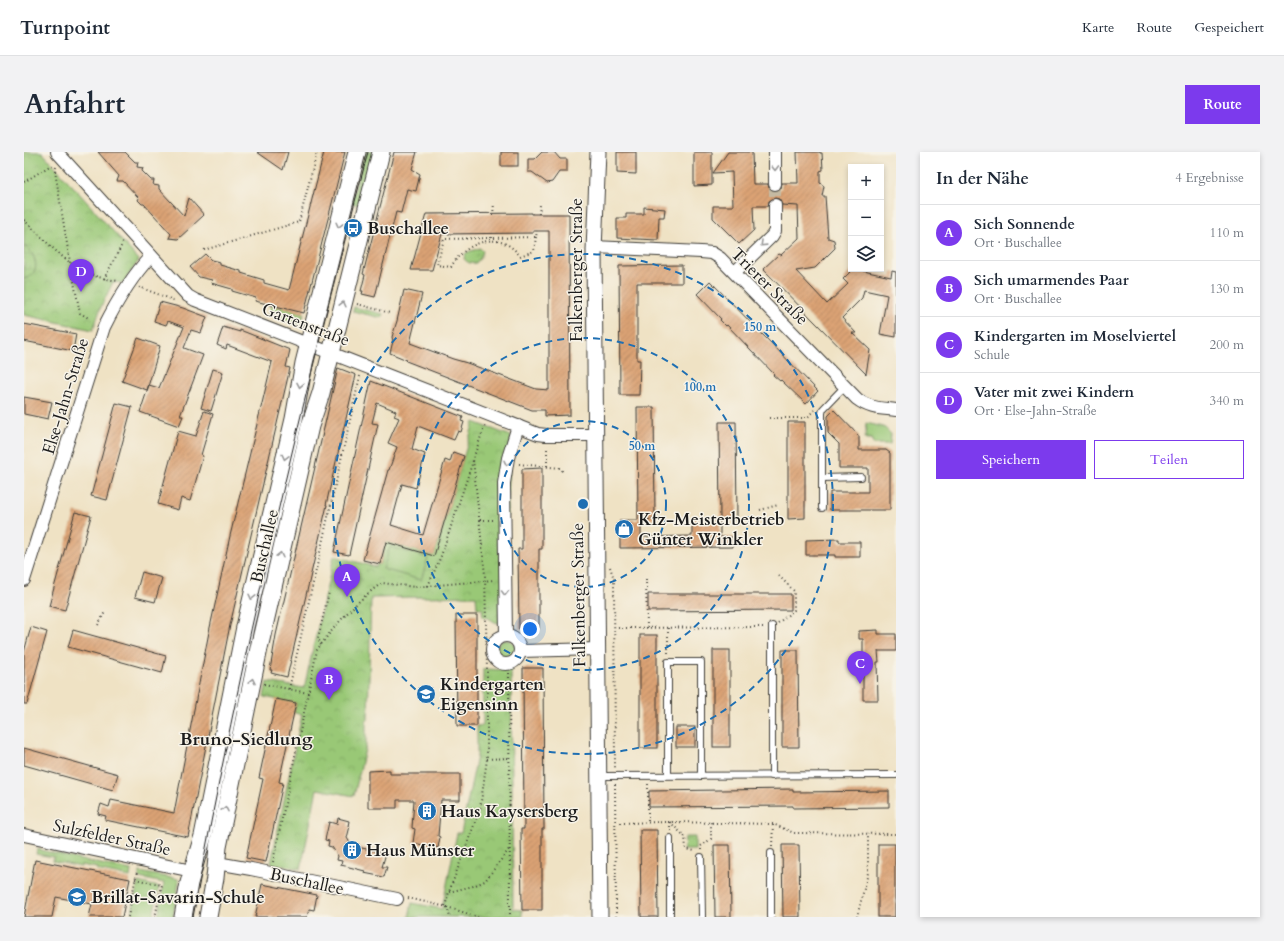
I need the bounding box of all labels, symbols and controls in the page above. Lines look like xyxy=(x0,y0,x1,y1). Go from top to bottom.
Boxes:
text: Turnpoint xyxy=(20,15,110,41)
text: Karte xyxy=(1082,18,1114,37)
text: Route xyxy=(1136,18,1172,37)
text: Gespeichert xyxy=(1194,18,1264,37)
text: Anfahrt xyxy=(24,85,125,123)
button: Route xyxy=(1185,85,1260,124)
map controls xyxy=(848,164,884,272)
button: + xyxy=(848,164,884,200)
one-way arrow xyxy=(771,165,779,171)
text: In der Nähe xyxy=(936,167,1029,190)
text: 4 Ergebnisse xyxy=(1175,169,1244,187)
street label: Falkenberger Straße xyxy=(565,198,588,342)
button: − xyxy=(848,200,884,236)
text: Sich Sonnende xyxy=(974,214,1075,234)
bus stop icon: Buschallee xyxy=(342,217,364,239)
place label: Buschallee xyxy=(367,217,449,240)
one-way arrow xyxy=(335,221,343,228)
text: A xyxy=(944,224,954,242)
text: 110 m xyxy=(1210,224,1244,242)
text: Ort · Buschallee xyxy=(974,234,1062,252)
button: layers xyxy=(848,236,884,272)
one-way arrow xyxy=(761,239,768,246)
street label: Trierer Straße xyxy=(726,242,814,330)
pin: D xyxy=(68,259,94,292)
text: Sich umarmendes Paar xyxy=(974,270,1129,290)
text: B xyxy=(944,280,954,298)
text: 130 m xyxy=(1210,280,1244,298)
text: Ort · Buschallee xyxy=(974,290,1062,308)
street label: Gartenstraße xyxy=(259,297,353,352)
one-way arrow xyxy=(338,301,346,307)
text: 150 m xyxy=(744,319,777,335)
text: Kindergarten im Moselviertel xyxy=(974,326,1176,346)
street label: Else-Jahn-Straße xyxy=(37,335,94,457)
text: C xyxy=(944,336,954,354)
text: 200 m xyxy=(1210,336,1244,354)
text: Schule xyxy=(974,346,1010,364)
text: 100 m xyxy=(684,379,717,395)
one-way arrow xyxy=(296,382,304,388)
text: Vater mit zwei Kindern xyxy=(974,382,1134,402)
text: D xyxy=(943,392,955,410)
text: 340 m xyxy=(1210,392,1244,410)
text: Ort · Else-Jahn-Straße xyxy=(974,402,1097,420)
text: 50 m xyxy=(629,438,656,454)
button: Speichern xyxy=(936,440,1086,479)
button: Teilen xyxy=(1094,440,1244,479)
one-way arrow xyxy=(282,454,290,460)
one-way arrow xyxy=(503,460,511,466)
centre of rings xyxy=(576,497,590,511)
street label: Buschallee xyxy=(245,507,284,585)
place label: Kfz-Meisterbetrieb Günter Winkler xyxy=(638,508,785,551)
shop icon: Kfz-Meisterbetrieb Günter Winkler xyxy=(613,518,635,540)
street label: Falkenberger Straße xyxy=(566,523,591,667)
one-way arrow xyxy=(276,551,284,558)
pin: A xyxy=(334,564,360,597)
one-way arrow xyxy=(501,590,509,596)
one-way arrow xyxy=(249,594,257,601)
your location xyxy=(520,619,540,639)
pin: C xyxy=(847,651,873,684)
pin: B xyxy=(316,667,342,700)
place label: Kindergarten Eigensinn xyxy=(440,673,544,716)
one-way arrow xyxy=(247,678,255,685)
school or university icon: Kindergarten Eigensinn xyxy=(415,683,437,705)
district label: Bruno-Siedlung xyxy=(179,727,313,752)
building icon: Haus Kaysersberg xyxy=(416,800,438,822)
place label: Haus Kaysersberg xyxy=(441,800,579,823)
one-way arrow xyxy=(221,806,229,812)
street label: Sulzfelder Straße xyxy=(51,814,173,861)
building icon: Haus Münster xyxy=(341,839,363,861)
place label: Haus Münster xyxy=(366,839,475,862)
street label: Buschallee xyxy=(268,862,346,901)
school or university icon: Brillat-Savarin-Schule xyxy=(66,886,88,908)
place label: Brillat-Savarin-Schule xyxy=(91,886,265,909)

